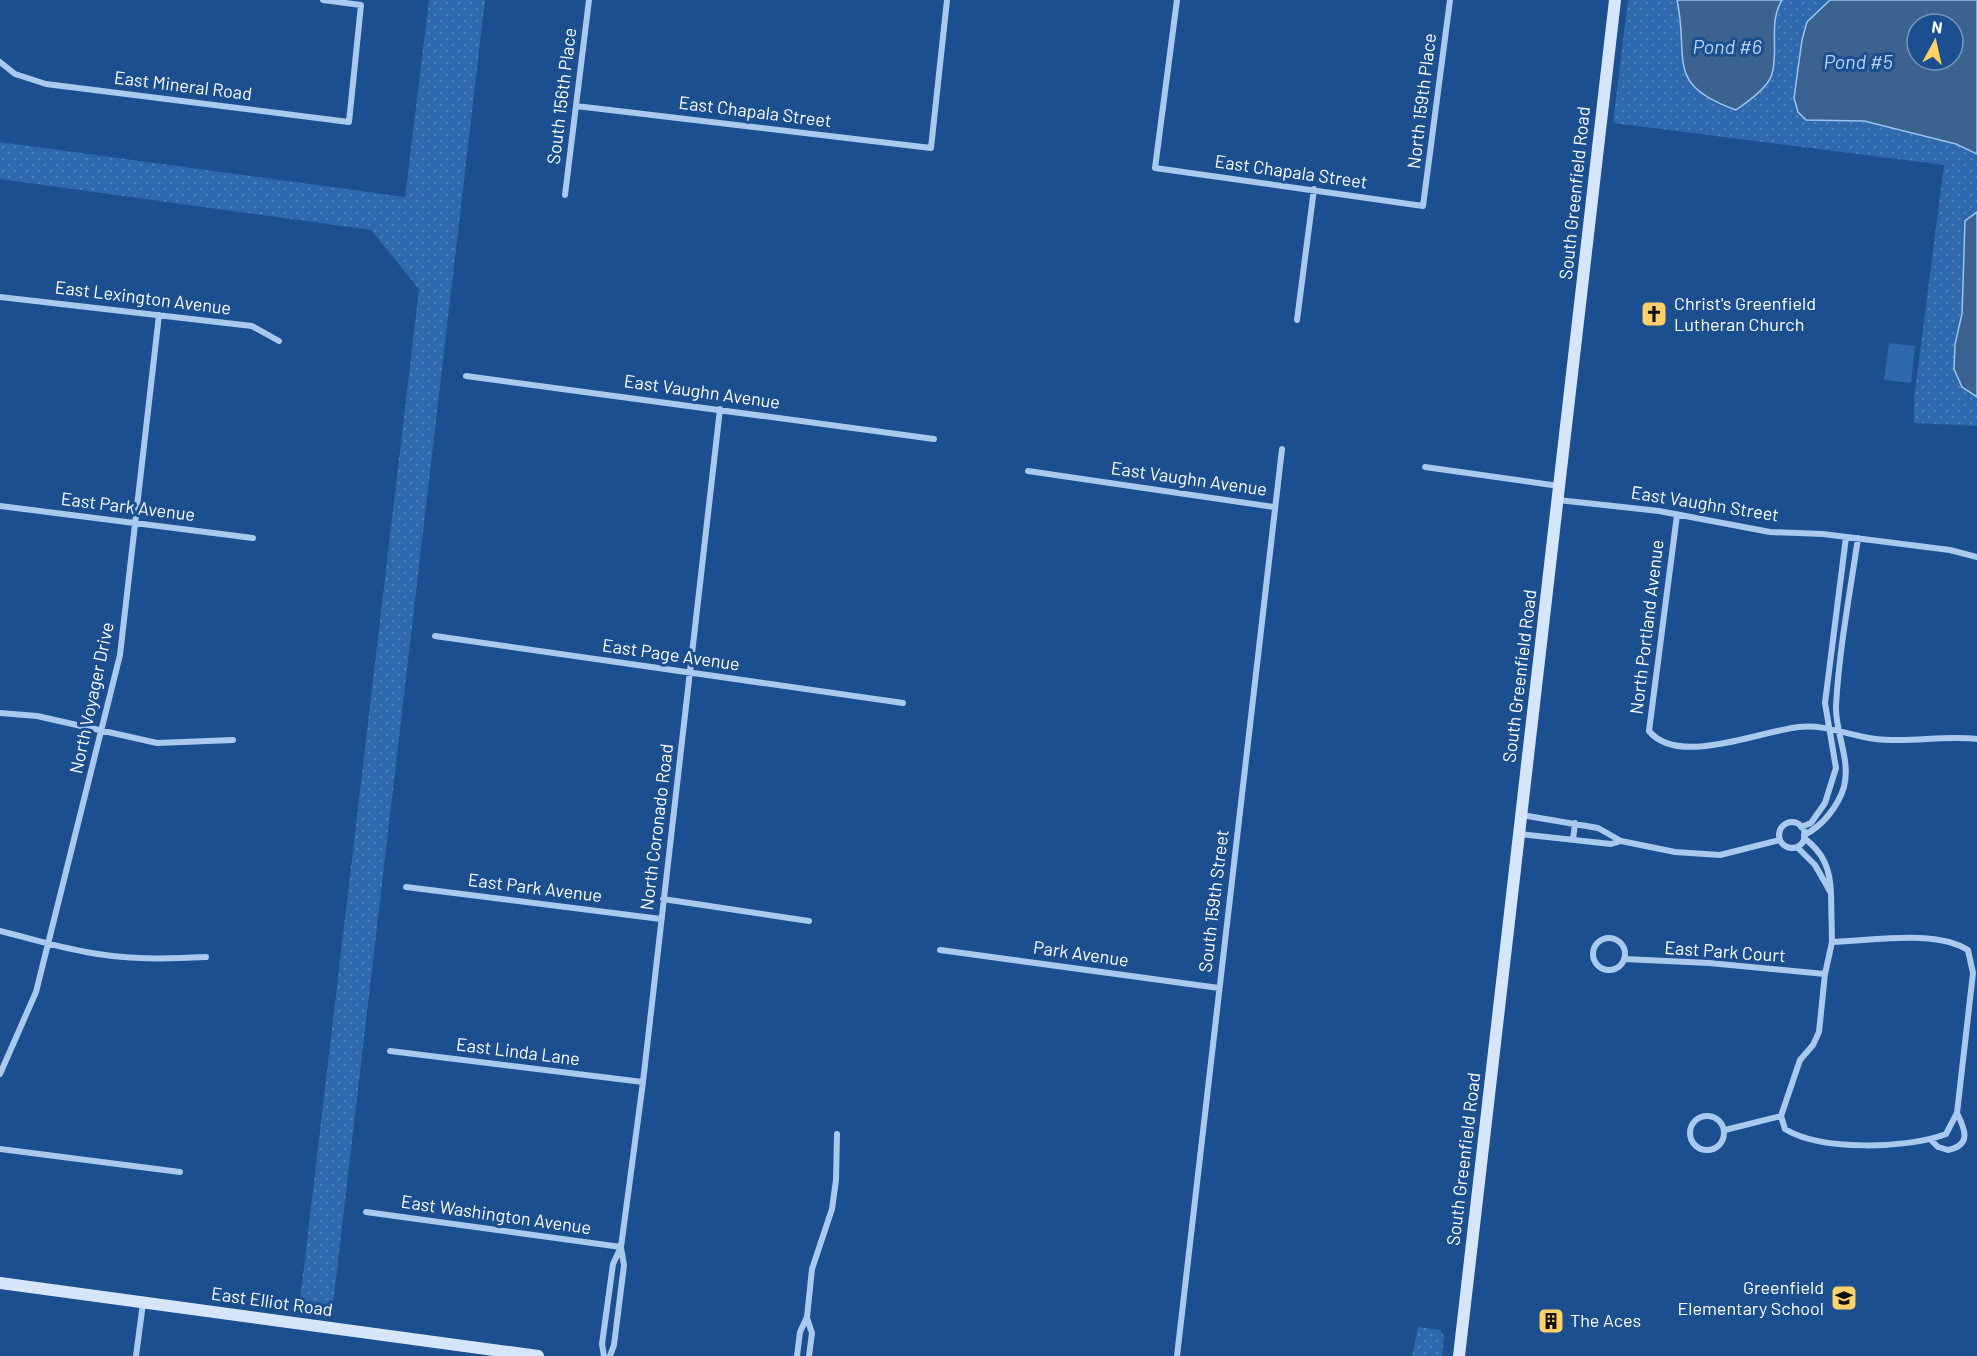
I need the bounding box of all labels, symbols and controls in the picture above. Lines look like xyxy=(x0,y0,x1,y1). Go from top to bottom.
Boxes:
north arrow xyxy=(1905,12,1965,72)
text: N xyxy=(1931,17,1944,37)
street label: South 156th Place xyxy=(542,26,580,165)
street label: North 159th Place xyxy=(1402,32,1440,170)
water label: Pond #6 xyxy=(1692,34,1762,58)
water label: Pond #5 xyxy=(1823,49,1893,73)
street label: East Mineral Road xyxy=(113,66,253,104)
street label: East Chapala Street xyxy=(677,91,833,131)
street label: South Greenfield Road xyxy=(1554,105,1594,281)
street label: East Chapala Street xyxy=(1213,149,1369,193)
street label: East Lexington Avenue xyxy=(54,275,233,319)
place label: Christ's Greenfield Lutheran Church xyxy=(1674,292,1816,335)
church icon: Christ's Greenfield Lutheran Church xyxy=(1639,299,1669,329)
street label: East Vaughn Avenue xyxy=(623,369,782,413)
street label: East Vaughn Avenue xyxy=(1110,456,1269,500)
street label: East Vaughn Street xyxy=(1630,480,1781,526)
street label: East Park Avenue xyxy=(60,487,196,525)
street label: North Portland Avenue xyxy=(1624,538,1668,715)
street label: South Greenfield Road xyxy=(1497,588,1541,764)
street label: North Voyager Drive xyxy=(64,620,118,776)
street label: East Page Avenue xyxy=(601,633,741,675)
street label: North Coronado Road xyxy=(635,742,677,911)
street label: South 159th Street xyxy=(1193,828,1233,974)
street label: East Park Avenue xyxy=(467,868,603,906)
street label: Park Avenue xyxy=(1032,935,1130,971)
street label: East Park Court xyxy=(1664,936,1786,966)
street label: East Linda Lane xyxy=(455,1033,581,1070)
street label: South Greenfield Road xyxy=(1441,1071,1485,1247)
street label: East Washington Avenue xyxy=(400,1190,593,1238)
place label: Greenfield Elementary School xyxy=(1677,1276,1824,1319)
street label: East Elliot Road xyxy=(210,1282,334,1320)
school or university icon: Greenfield Elementary School xyxy=(1829,1283,1859,1313)
building icon: The Aces xyxy=(1536,1306,1566,1336)
place label: The Aces xyxy=(1570,1309,1641,1331)

